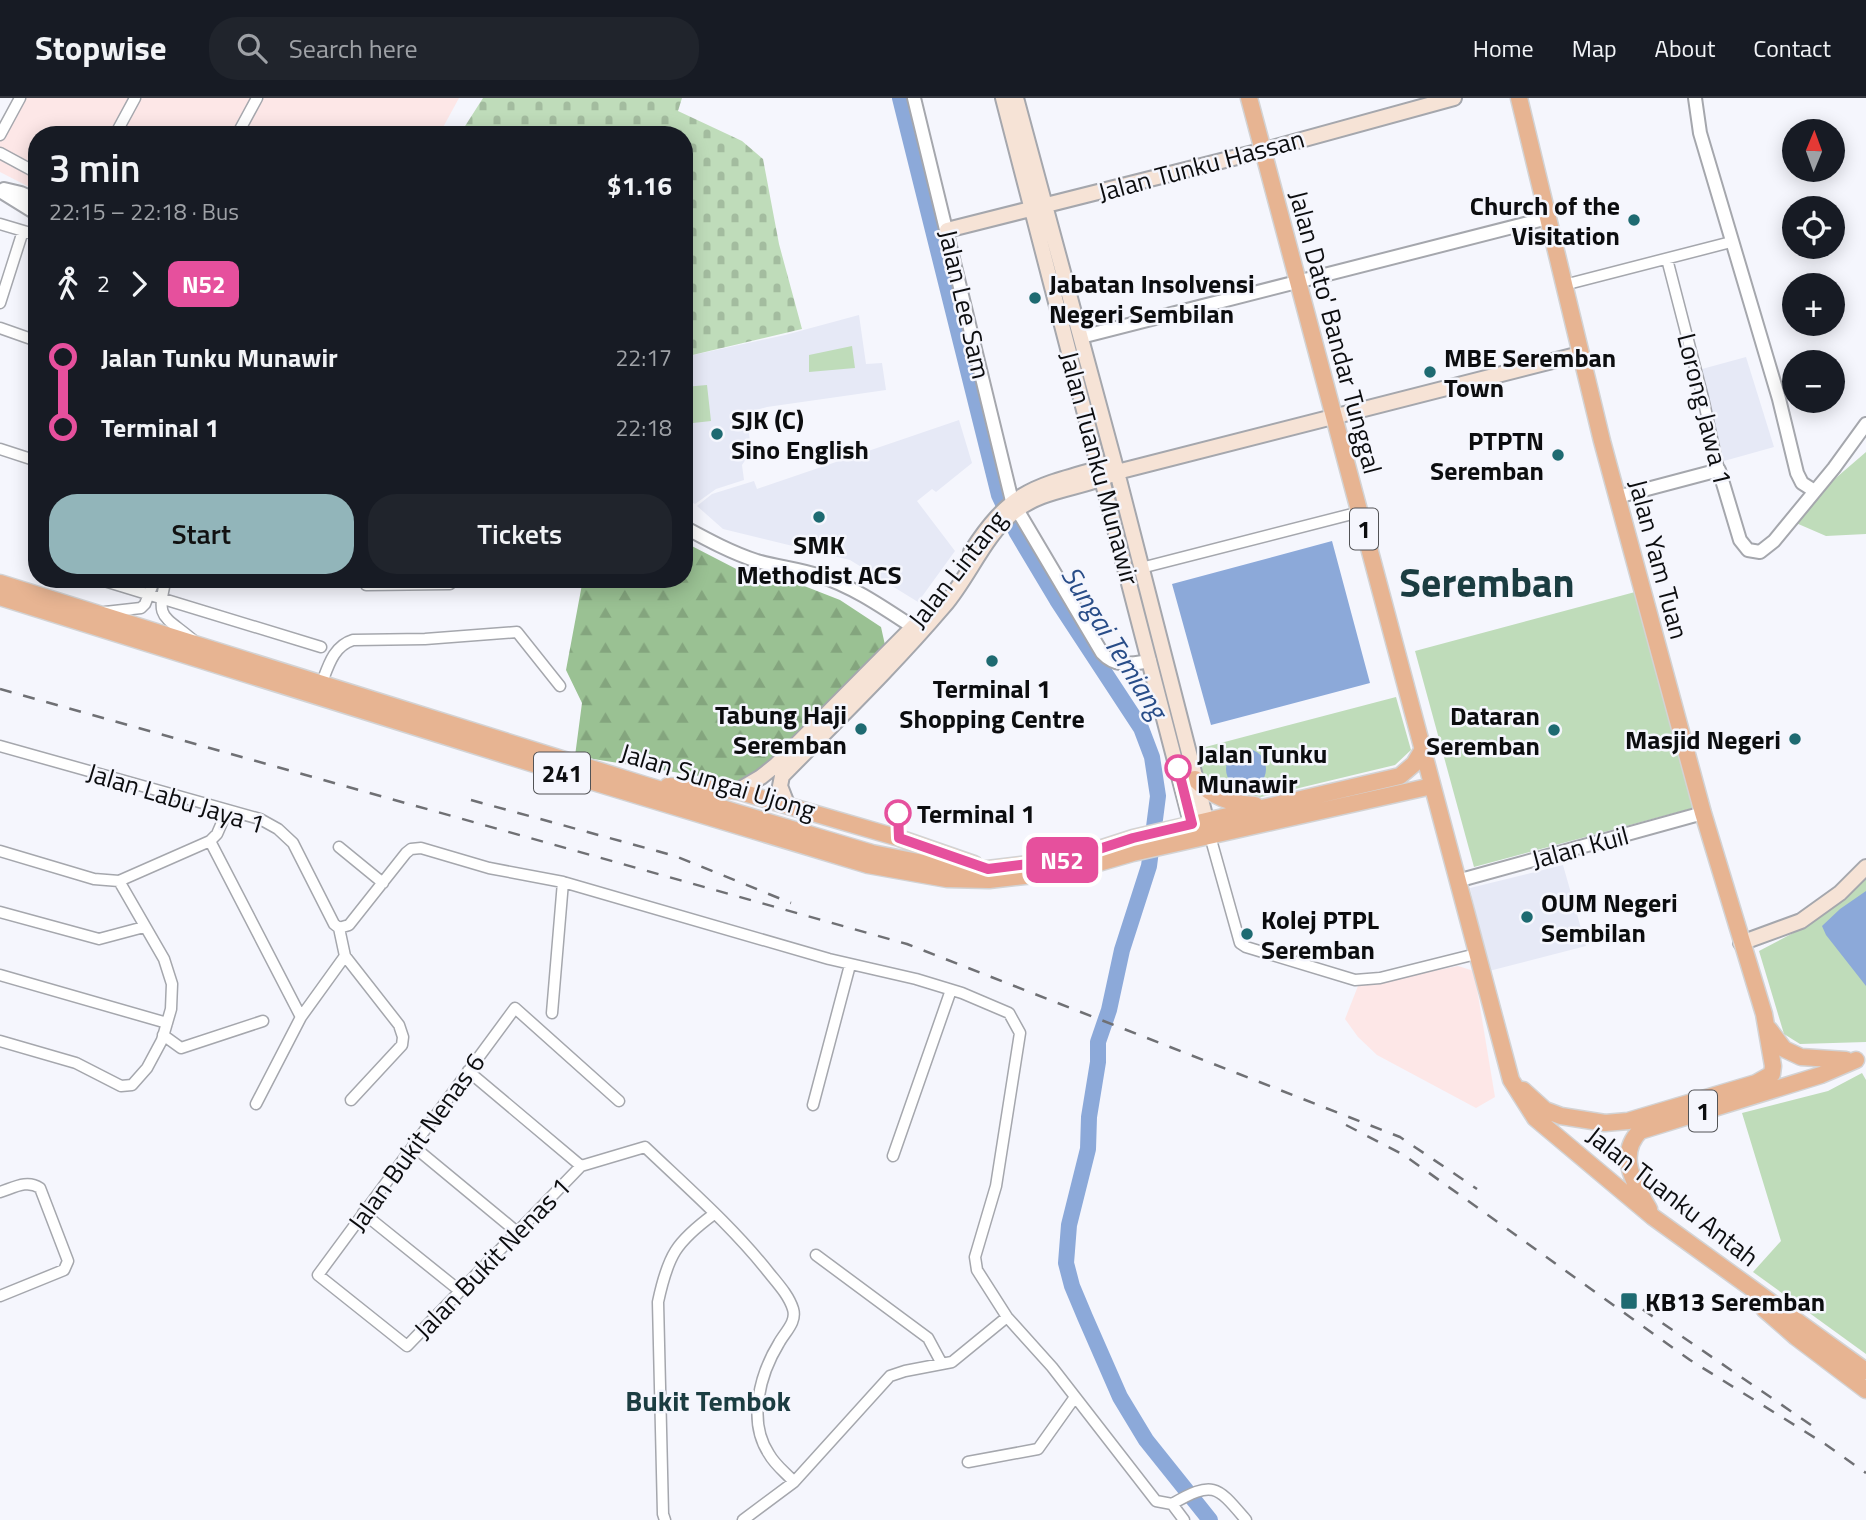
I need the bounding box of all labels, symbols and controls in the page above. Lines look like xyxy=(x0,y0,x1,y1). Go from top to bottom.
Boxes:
search box xyxy=(209,17,699,80)
text: Stopwise xyxy=(35,23,167,73)
icon: search xyxy=(233,29,271,67)
text: Search here xyxy=(289,29,418,68)
text: Home xyxy=(1473,30,1534,66)
text: Map xyxy=(1572,30,1617,66)
text: About xyxy=(1655,30,1715,66)
text: Contact xyxy=(1753,30,1831,66)
street label: Jalan Tunku Hassan xyxy=(1093,119,1309,211)
north arrow xyxy=(1782,119,1844,182)
map controls xyxy=(1782,119,1845,413)
text: 3 min xyxy=(49,139,140,197)
text: $1.16 xyxy=(607,166,672,205)
street label: Jalan Dato' Bandar Tunggal xyxy=(1279,186,1393,478)
place label: Church of the Visitation xyxy=(1470,186,1620,255)
text: 22:15 – 22:18 · Bus xyxy=(49,194,239,229)
button: locate xyxy=(1782,196,1845,259)
marker: Church of the Visitation xyxy=(1626,212,1642,228)
street label: Jalan Lee Sam xyxy=(929,225,1001,383)
place label: Jabatan Insolvensi Negeri Sembilan xyxy=(1049,264,1255,333)
icon: walk xyxy=(49,265,87,303)
icon: forward xyxy=(120,265,158,303)
text: 2 xyxy=(97,266,110,301)
text: N52 xyxy=(182,266,225,302)
button: + xyxy=(1782,273,1845,336)
marker: Jabatan Insolvensi Negeri Sembilan xyxy=(1027,290,1043,306)
street label: Lorong Jawa 1 xyxy=(1667,329,1743,489)
text: Jalan Tunku Munawir xyxy=(101,338,338,377)
place label: MBE Seremban Town xyxy=(1444,338,1616,407)
text: 22:17 xyxy=(615,340,672,375)
street label: Jalan Tuanku Munawir xyxy=(1050,347,1150,589)
button: − xyxy=(1782,350,1845,413)
marker: MBE Seremban Town xyxy=(1422,364,1438,380)
place label: SJK (C) Sino English xyxy=(731,400,869,469)
text: Terminal 1 xyxy=(101,408,219,447)
text: 22:18 xyxy=(615,410,672,445)
place label: PTPTN Seremban xyxy=(1430,421,1544,490)
marker: SJK (C) Sino English xyxy=(709,426,725,442)
marker: PTPTN Seremban xyxy=(1550,447,1566,463)
street label: Jalan Yam Tuan xyxy=(1619,475,1699,643)
button: Start xyxy=(49,494,354,574)
button: Tickets xyxy=(368,494,672,574)
street label: Jalan Lintang xyxy=(898,502,1016,636)
road number: 1 xyxy=(1350,508,1378,550)
marker: SMK Methodist ACS xyxy=(811,509,827,525)
place label: SMK Methodist ACS xyxy=(736,525,902,594)
district label: Seremban xyxy=(1399,552,1575,613)
water label: Sungai Temiang xyxy=(1051,557,1181,729)
marker: Terminal 1 Shopping Centre xyxy=(984,653,1000,669)
place label: Terminal 1 Shopping Centre xyxy=(899,669,1085,738)
place label: Tabung Haji Seremban xyxy=(715,695,847,764)
place label: Dataran Seremban xyxy=(1426,696,1540,765)
place label: Masjid Negeri xyxy=(1625,720,1781,759)
marker: Tabung Haji Seremban xyxy=(853,721,869,737)
marker: Dataran Seremban xyxy=(1546,722,1562,738)
marker: Masjid Negeri xyxy=(1787,731,1803,747)
street label: Jalan Sungai Ujong xyxy=(616,733,820,829)
place label: Jalan Tunku Munawir xyxy=(1197,734,1327,803)
street label: Jalan Labu Jaya 1 xyxy=(82,752,270,844)
road number: 241 xyxy=(534,752,590,794)
marker: Jalan Tunku Munawir xyxy=(1165,755,1191,781)
place label: Terminal 1 xyxy=(917,794,1035,833)
marker: Terminal 1 xyxy=(885,800,911,826)
street label: Jalan Kuil xyxy=(1527,815,1633,879)
line badge: N52 xyxy=(1022,837,1102,883)
text: N52 xyxy=(1040,842,1084,878)
place label: OUM Negeri Sembilan xyxy=(1541,883,1678,952)
place label: Kolej PTPL Seremban xyxy=(1261,900,1379,969)
marker: OUM Negeri Sembilan xyxy=(1519,909,1535,925)
marker: Kolej PTPL Seremban xyxy=(1239,926,1255,942)
street label: Jalan Bukit Nenas 6 xyxy=(338,1045,494,1239)
road number: 1 xyxy=(1689,1091,1717,1132)
street label: Jalan Tuanku Antah xyxy=(1579,1116,1767,1276)
street label: Jalan Bukit Nenas 1 xyxy=(404,1168,580,1348)
place label: KB13 Seremban xyxy=(1645,1282,1825,1321)
marker: KB13 Seremban xyxy=(1619,1291,1639,1311)
district label: Bukit Tembok xyxy=(625,1379,791,1422)

